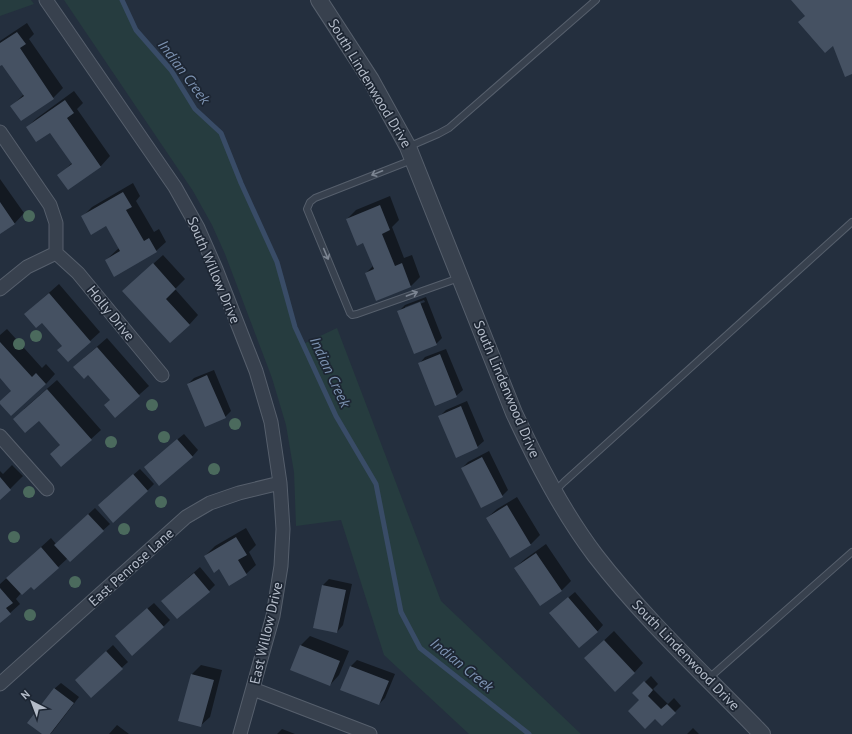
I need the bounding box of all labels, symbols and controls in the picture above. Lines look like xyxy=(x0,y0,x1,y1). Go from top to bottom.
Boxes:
street label: South Lindenwood Drive xyxy=(324,15,416,151)
water label: Indian Creek xyxy=(154,36,216,109)
one-way arrow xyxy=(372,169,384,177)
street label: South Willow Drive xyxy=(183,214,245,326)
one-way arrow xyxy=(322,247,330,259)
street label: Holly Drive xyxy=(83,282,139,344)
one-way arrow xyxy=(406,290,419,297)
street label: South Lindenwood Drive xyxy=(470,318,544,460)
water label: Indian Creek xyxy=(306,333,356,411)
street label: East Penrose Lane xyxy=(85,524,177,610)
street label: East Willow Drive xyxy=(245,580,287,686)
street label: South Lindenwood Drive xyxy=(628,596,744,714)
water label: Indian Creek xyxy=(427,633,499,697)
north arrow xyxy=(12,682,52,722)
text: N xyxy=(18,687,33,702)

